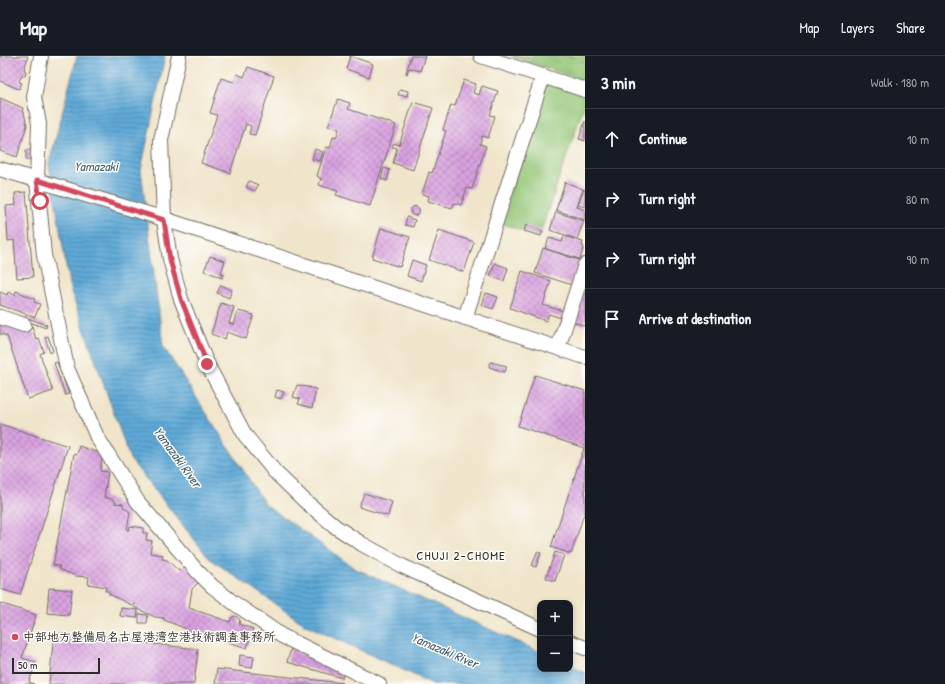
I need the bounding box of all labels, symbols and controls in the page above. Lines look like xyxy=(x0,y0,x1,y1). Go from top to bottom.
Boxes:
text: Map xyxy=(20,15,47,41)
text: Map xyxy=(799,18,819,37)
text: Layers xyxy=(841,18,874,37)
text: Share xyxy=(896,18,925,37)
text: 3 min xyxy=(601,71,636,94)
text: Walk · 180 m xyxy=(870,73,929,91)
icon: ahead xyxy=(601,128,623,150)
text: Continue xyxy=(639,128,687,149)
text: 10 m xyxy=(907,130,929,148)
water label: Yamazaki xyxy=(74,157,119,175)
icon: right xyxy=(601,188,623,210)
text: Turn right xyxy=(639,188,695,209)
text: 80 m xyxy=(906,190,929,208)
route start xyxy=(31,192,49,210)
icon: right xyxy=(601,248,623,270)
text: Turn right xyxy=(639,248,695,269)
text: 90 m xyxy=(907,250,929,268)
icon: arrive xyxy=(601,308,623,330)
text: Arrive at destination xyxy=(639,308,751,329)
route end xyxy=(198,355,216,373)
water label: Yamazaki River xyxy=(150,423,207,493)
district label: CHUJI 2-CHOME xyxy=(416,546,506,564)
map controls xyxy=(537,600,573,672)
button: + xyxy=(537,600,573,636)
place label: 中部地方整備局名古屋港湾空港技術調査事務所 xyxy=(23,628,276,645)
water label: Yamazaki River xyxy=(409,628,483,673)
marker: 中部地方整備局名古屋港湾空港技術調査事務所 xyxy=(10,632,20,642)
button: − xyxy=(537,636,573,672)
scale bar xyxy=(12,656,100,675)
text: 50 m xyxy=(18,658,38,672)

